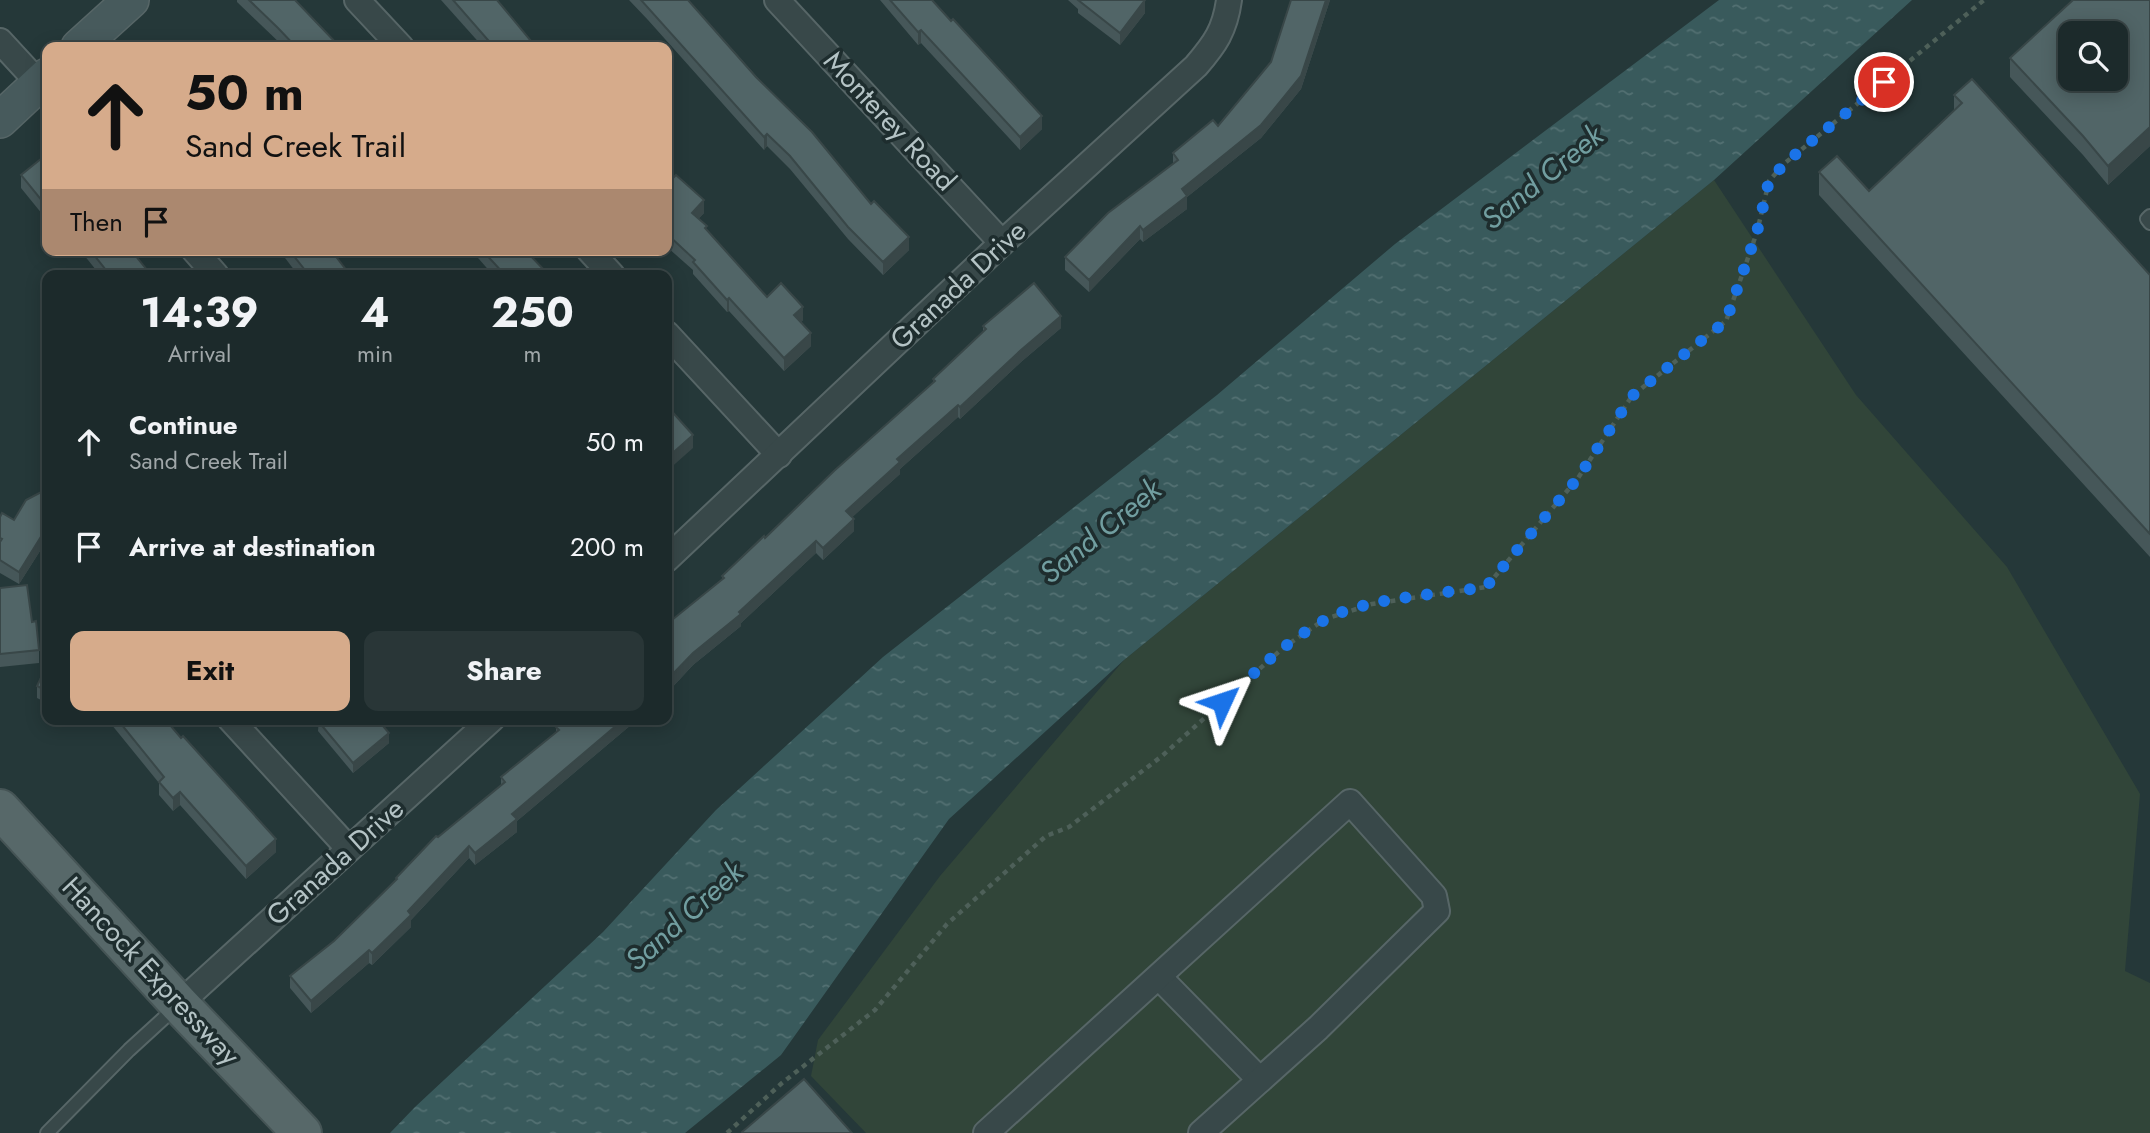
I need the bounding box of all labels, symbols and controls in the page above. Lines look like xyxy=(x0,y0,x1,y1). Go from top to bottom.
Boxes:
map controls xyxy=(2058,21,2128,91)
button: search xyxy=(2058,21,2128,91)
street label: Monterey Road xyxy=(814,42,966,200)
pin xyxy=(1854,52,1914,112)
text: 50 m xyxy=(185,58,304,128)
icon: arrive xyxy=(1865,63,1903,101)
icon: ahead xyxy=(70,70,161,161)
water label: Sand Creek xyxy=(1472,114,1613,240)
text: Sand Creek Trail xyxy=(185,123,406,169)
text: Then xyxy=(70,203,123,241)
icon: arrive xyxy=(137,203,175,241)
street label: Granada Drive xyxy=(881,211,1035,359)
text: 14:39 xyxy=(140,282,259,343)
text: 4 xyxy=(360,282,390,343)
text: 250 xyxy=(491,282,574,343)
text: Arrival xyxy=(168,337,231,371)
text: min xyxy=(357,337,393,371)
text: m xyxy=(524,337,541,371)
text: Continue xyxy=(129,406,238,444)
icon: ahead xyxy=(70,423,108,461)
text: 50 m xyxy=(586,423,644,461)
text: Sand Creek Trail xyxy=(129,444,288,478)
water label: Sand Creek xyxy=(1030,468,1171,594)
icon: arrive xyxy=(70,528,108,566)
text: Arrive at destination xyxy=(129,528,376,566)
text: 200 m xyxy=(570,528,644,566)
button: Exit xyxy=(70,631,350,711)
button: Share xyxy=(364,631,644,711)
position arrow xyxy=(1185,665,1259,739)
street label: Granada Drive xyxy=(257,789,413,935)
water label: Sand Creek xyxy=(615,850,753,981)
street label: Hancock Expressway xyxy=(53,867,250,1075)

